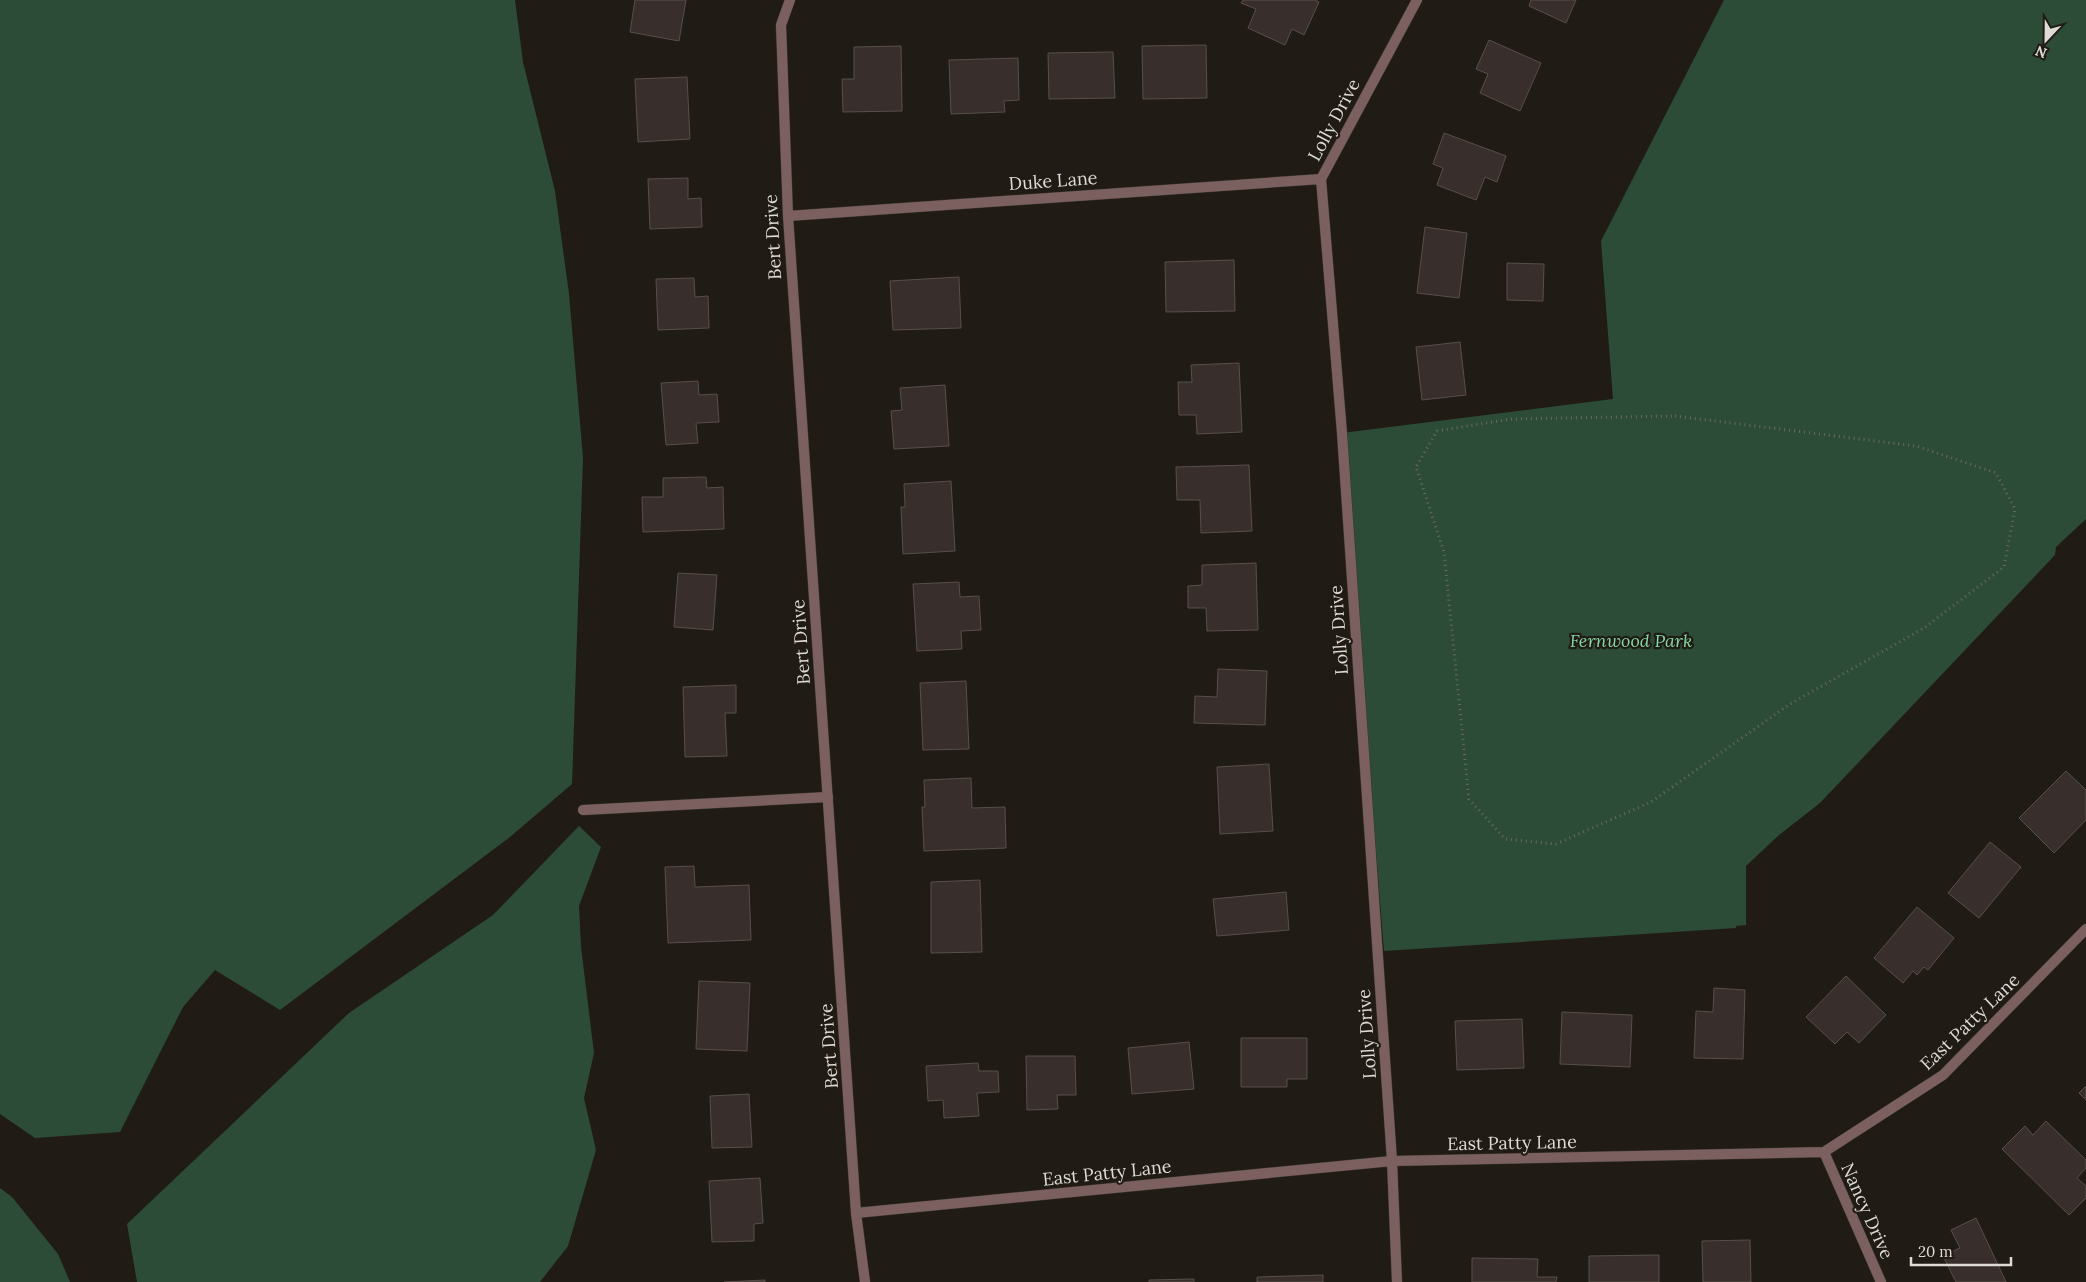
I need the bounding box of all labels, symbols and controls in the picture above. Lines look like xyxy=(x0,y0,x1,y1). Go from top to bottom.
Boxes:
north arrow xyxy=(2021,15,2071,65)
text: N xyxy=(2033,42,2050,62)
street label: Lolly Drive xyxy=(1302,74,1365,165)
street label: Duke Lane xyxy=(1008,166,1098,195)
street label: Bert Drive xyxy=(759,193,786,280)
street label: Lolly Drive xyxy=(1324,584,1353,676)
street label: Bert Drive xyxy=(786,598,815,686)
park label: Fernwood Park xyxy=(1570,629,1692,652)
street label: East Patty Lane xyxy=(1915,968,2024,1075)
street label: Lolly Drive xyxy=(1352,988,1381,1080)
street label: Bert Drive xyxy=(814,1002,843,1090)
street label: East Patty Lane xyxy=(1447,1130,1577,1155)
street label: East Patty Lane xyxy=(1041,1154,1173,1191)
street label: Nancy Drive xyxy=(1836,1159,1899,1263)
scale bar xyxy=(1911,1234,2011,1266)
text: 20 m xyxy=(1918,1242,1953,1261)

